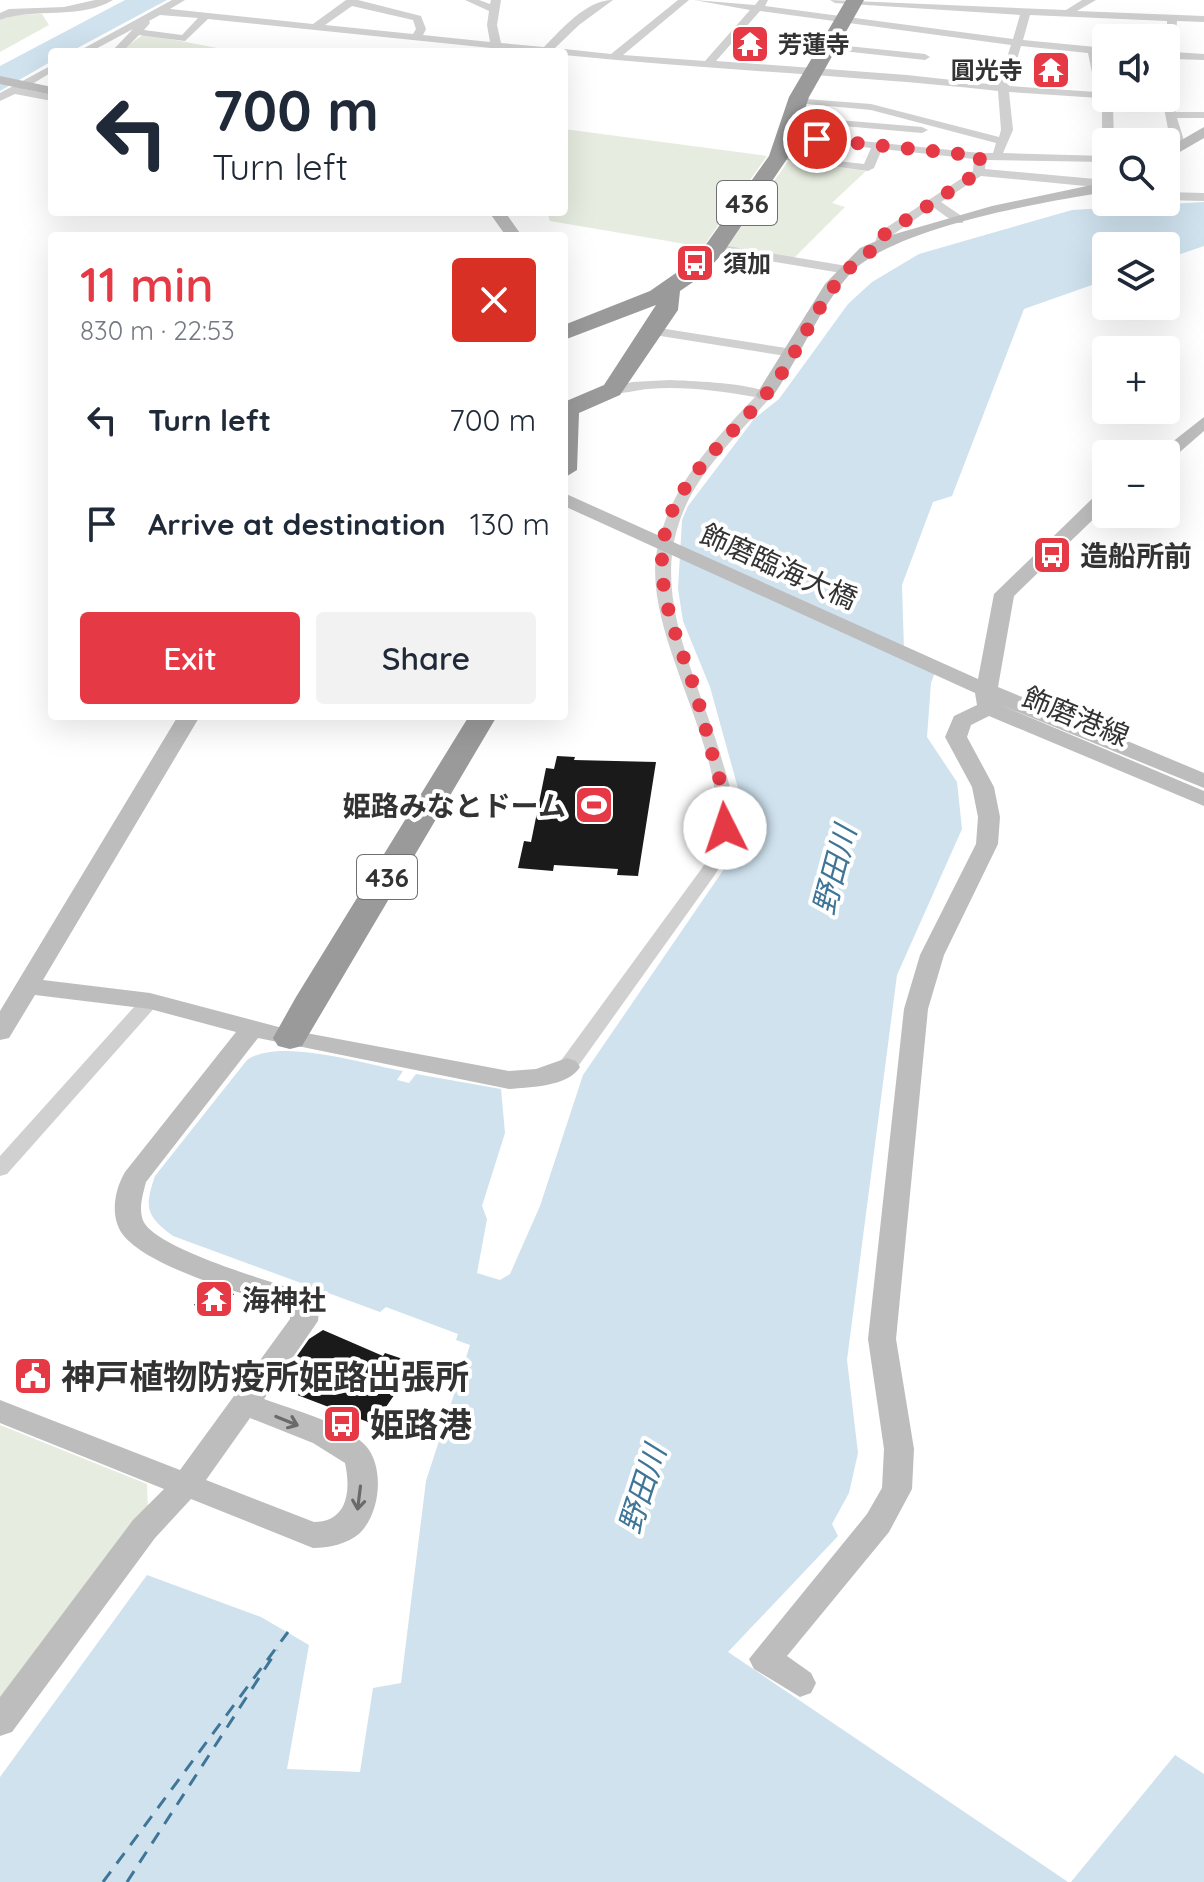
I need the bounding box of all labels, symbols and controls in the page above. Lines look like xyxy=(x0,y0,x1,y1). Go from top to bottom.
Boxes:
temple icon: 芳蓮寺 xyxy=(729,23,771,65)
map controls xyxy=(1092,24,1180,528)
button: sound xyxy=(1092,24,1180,112)
place label: 芳蓮寺 xyxy=(778,29,850,59)
temple icon: 圓光寺 xyxy=(1030,49,1072,91)
place label: 圓光寺 xyxy=(951,55,1023,85)
text: 700 m xyxy=(212,75,379,145)
icon: left xyxy=(80,80,184,184)
pin xyxy=(783,105,851,173)
icon: arrive xyxy=(795,117,839,161)
button: search xyxy=(1092,128,1180,216)
text: Turn left xyxy=(212,144,348,189)
road number: 436 xyxy=(717,181,777,225)
button: layers xyxy=(1092,232,1180,320)
bus stop icon: 須加 xyxy=(674,242,716,284)
place label: 須加 xyxy=(723,248,771,278)
text: 11 min xyxy=(80,254,214,314)
button: close xyxy=(452,258,536,342)
text: 830 m · 22:53 xyxy=(80,314,235,347)
button: + xyxy=(1092,336,1180,424)
icon: left xyxy=(80,398,124,442)
text: Turn left xyxy=(148,401,271,439)
text: 700 m xyxy=(449,401,536,439)
button: − xyxy=(1092,440,1180,528)
icon: arrive xyxy=(80,502,124,546)
text: Arrive at destination xyxy=(148,505,446,543)
text: 130 m xyxy=(470,505,550,543)
street label: 飾磨臨海大橋 xyxy=(695,516,863,616)
bus stop icon: 造船所前 xyxy=(1031,534,1073,576)
place label: 造船所前 xyxy=(1080,538,1192,573)
button: Exit xyxy=(80,612,300,704)
button: Share xyxy=(316,612,536,704)
street label: 飾磨港線 xyxy=(1018,679,1134,753)
sports icon: 姫路みなとドーム xyxy=(573,784,615,826)
position arrow xyxy=(683,786,767,870)
place label: 姫路みなとドーム xyxy=(343,788,566,823)
water label: 野田川 xyxy=(804,819,865,918)
road number: 436 xyxy=(357,855,417,899)
temple icon: 海神社 xyxy=(193,1278,235,1320)
place label: 海神社 xyxy=(242,1282,326,1317)
public building icon: 神戸植物防疫所姫路出張所 xyxy=(12,1355,54,1397)
place label: 神戸植物防疫所姫路出張所 xyxy=(61,1355,469,1398)
bus stop icon: 姫路港 xyxy=(321,1403,363,1445)
place label: 姫路港 xyxy=(370,1403,472,1446)
one-way arrow xyxy=(274,1415,299,1429)
water label: 野田川 xyxy=(610,1437,675,1538)
one-way arrow xyxy=(351,1485,366,1510)

